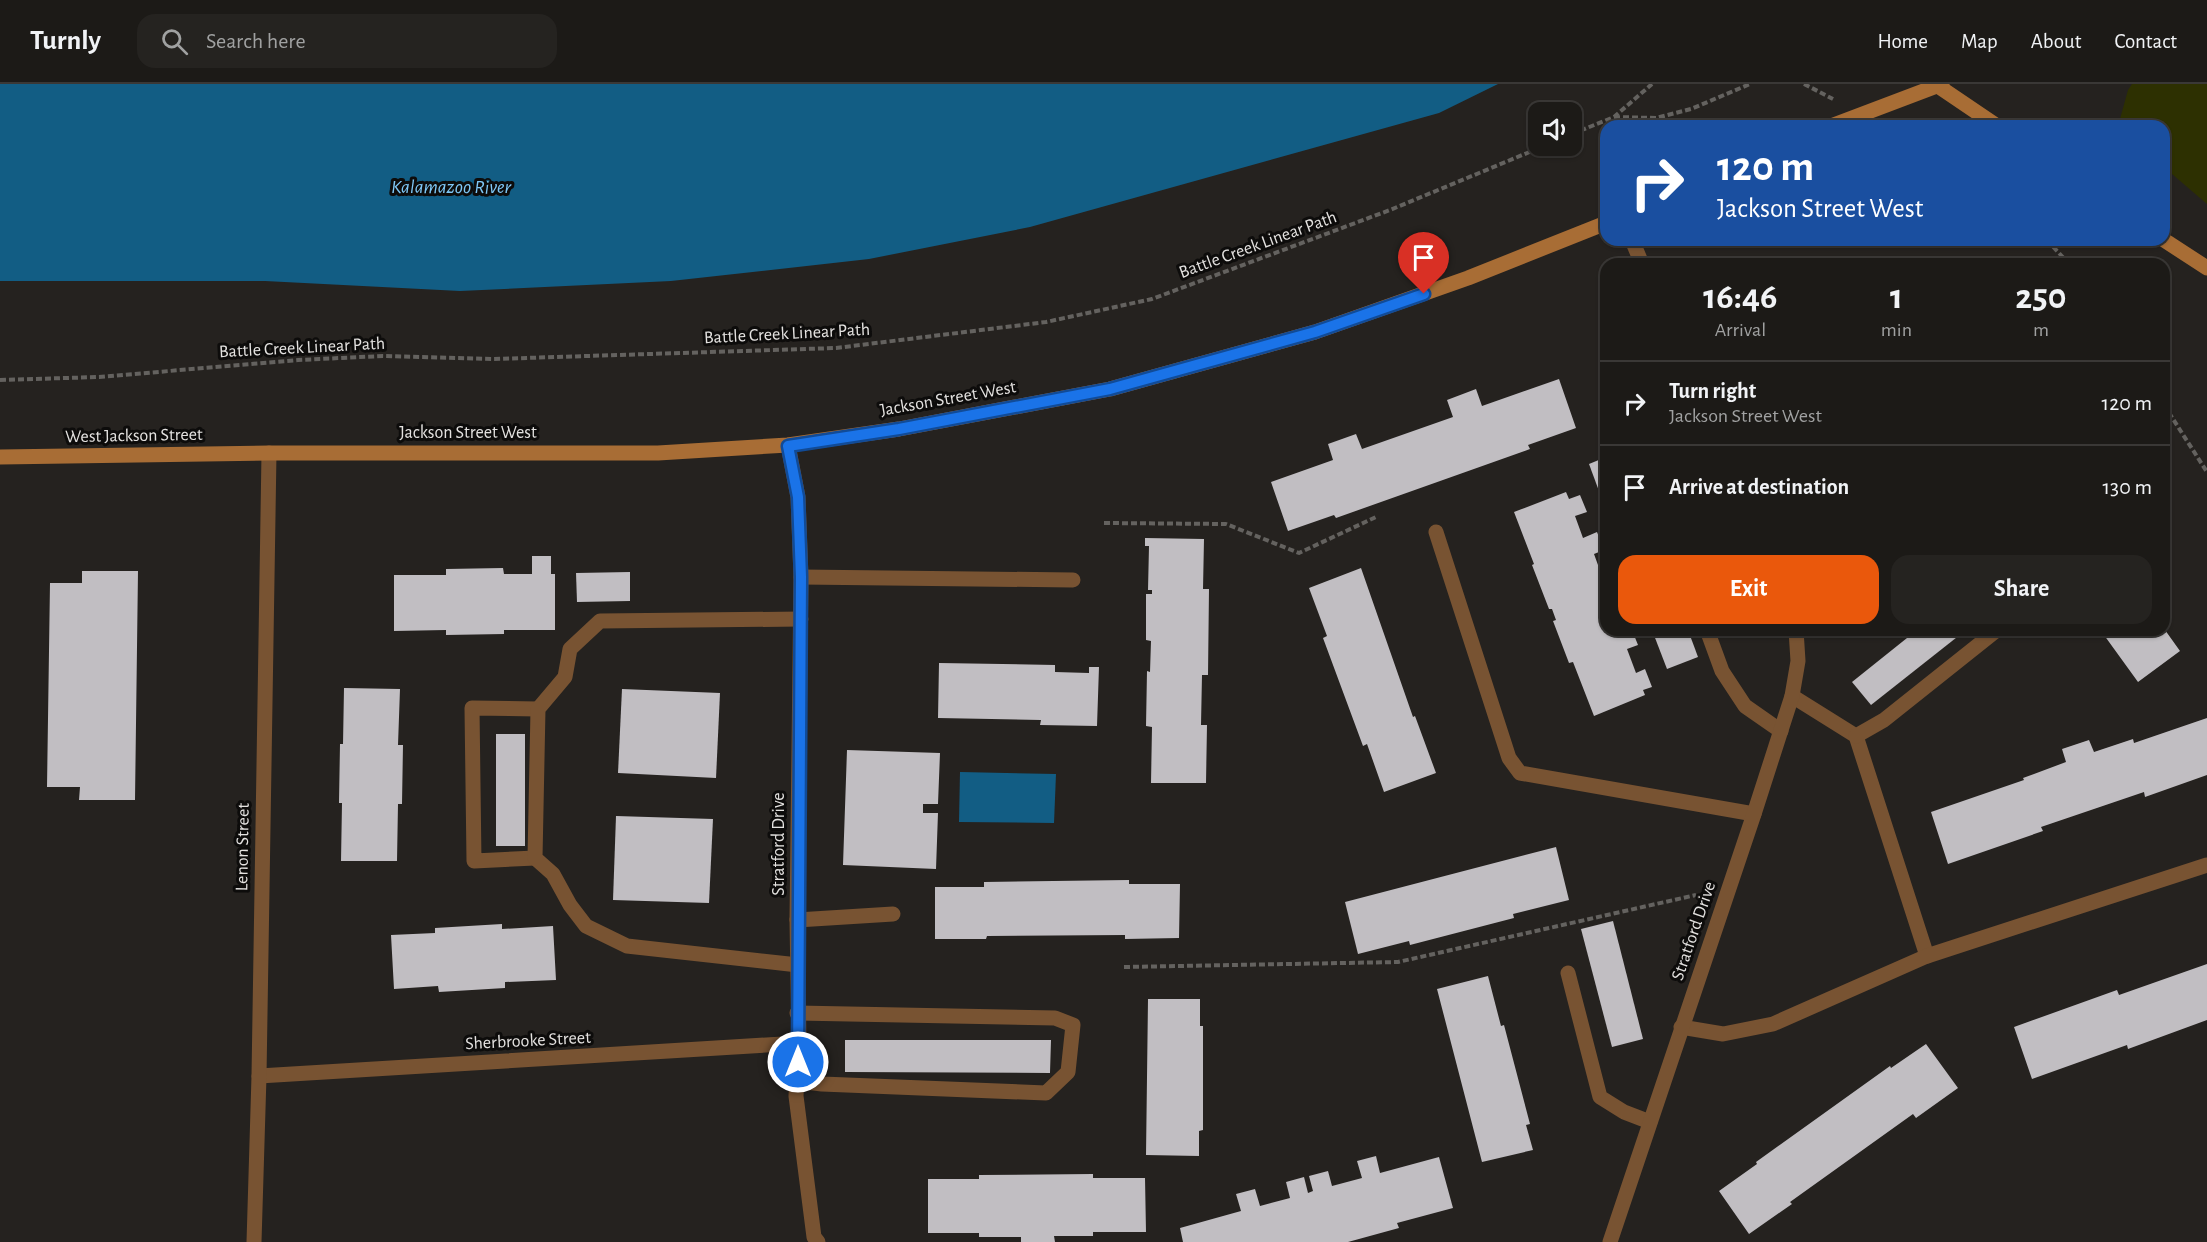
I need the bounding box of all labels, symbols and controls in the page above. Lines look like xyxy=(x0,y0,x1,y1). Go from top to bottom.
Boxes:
search box xyxy=(137,14,557,68)
icon: search xyxy=(158,25,191,58)
text: Turnly xyxy=(30,27,101,55)
text: Search here xyxy=(206,30,306,52)
text: Home xyxy=(1877,31,1928,52)
text: Map xyxy=(1961,31,1998,52)
text: About xyxy=(2031,31,2081,52)
text: Contact xyxy=(2114,31,2177,52)
map controls xyxy=(1528,102,1582,156)
button: sound xyxy=(1528,102,1582,156)
icon: right xyxy=(1618,144,1696,222)
text: 120 m xyxy=(1717,146,1814,188)
water label: Kalamazoo River xyxy=(391,177,511,197)
text: Jackson Street West xyxy=(1717,195,1923,222)
street label: Battle Creek Linear Path xyxy=(1177,208,1339,282)
pin xyxy=(1398,232,1449,294)
icon: arrive xyxy=(1407,241,1440,274)
text: 16:46 xyxy=(1703,279,1777,315)
text: 1 xyxy=(1890,279,1903,315)
text: 250 xyxy=(2015,279,2067,315)
text: Arrival xyxy=(1715,320,1766,340)
text: min xyxy=(1881,320,1912,340)
text: m xyxy=(2033,320,2049,340)
street label: Battle Creek Linear Path xyxy=(703,321,871,347)
street label: Battle Creek Linear Path xyxy=(218,335,386,361)
street label: Jackson Street West xyxy=(879,378,1018,420)
text: Turn right xyxy=(1669,380,1756,402)
icon: right xyxy=(1618,387,1651,420)
text: 120 m xyxy=(2102,392,2152,414)
text: Jackson Street West xyxy=(1669,406,1822,426)
street label: Jackson Street West xyxy=(399,424,537,442)
street label: West Jackson Street xyxy=(65,426,203,446)
icon: arrive xyxy=(1618,471,1651,504)
text: Arrive at destination xyxy=(1669,476,1849,498)
text: 130 m xyxy=(2103,476,2152,498)
button: Exit xyxy=(1618,555,1879,624)
button: Share xyxy=(1891,555,2152,624)
street label: Stratford Drive xyxy=(770,792,788,896)
street label: Lenon Street xyxy=(233,803,253,891)
street label: Stratford Drive xyxy=(1669,879,1719,983)
street label: Sherbrooke Street xyxy=(465,1029,592,1053)
position arrow xyxy=(766,1030,830,1094)

